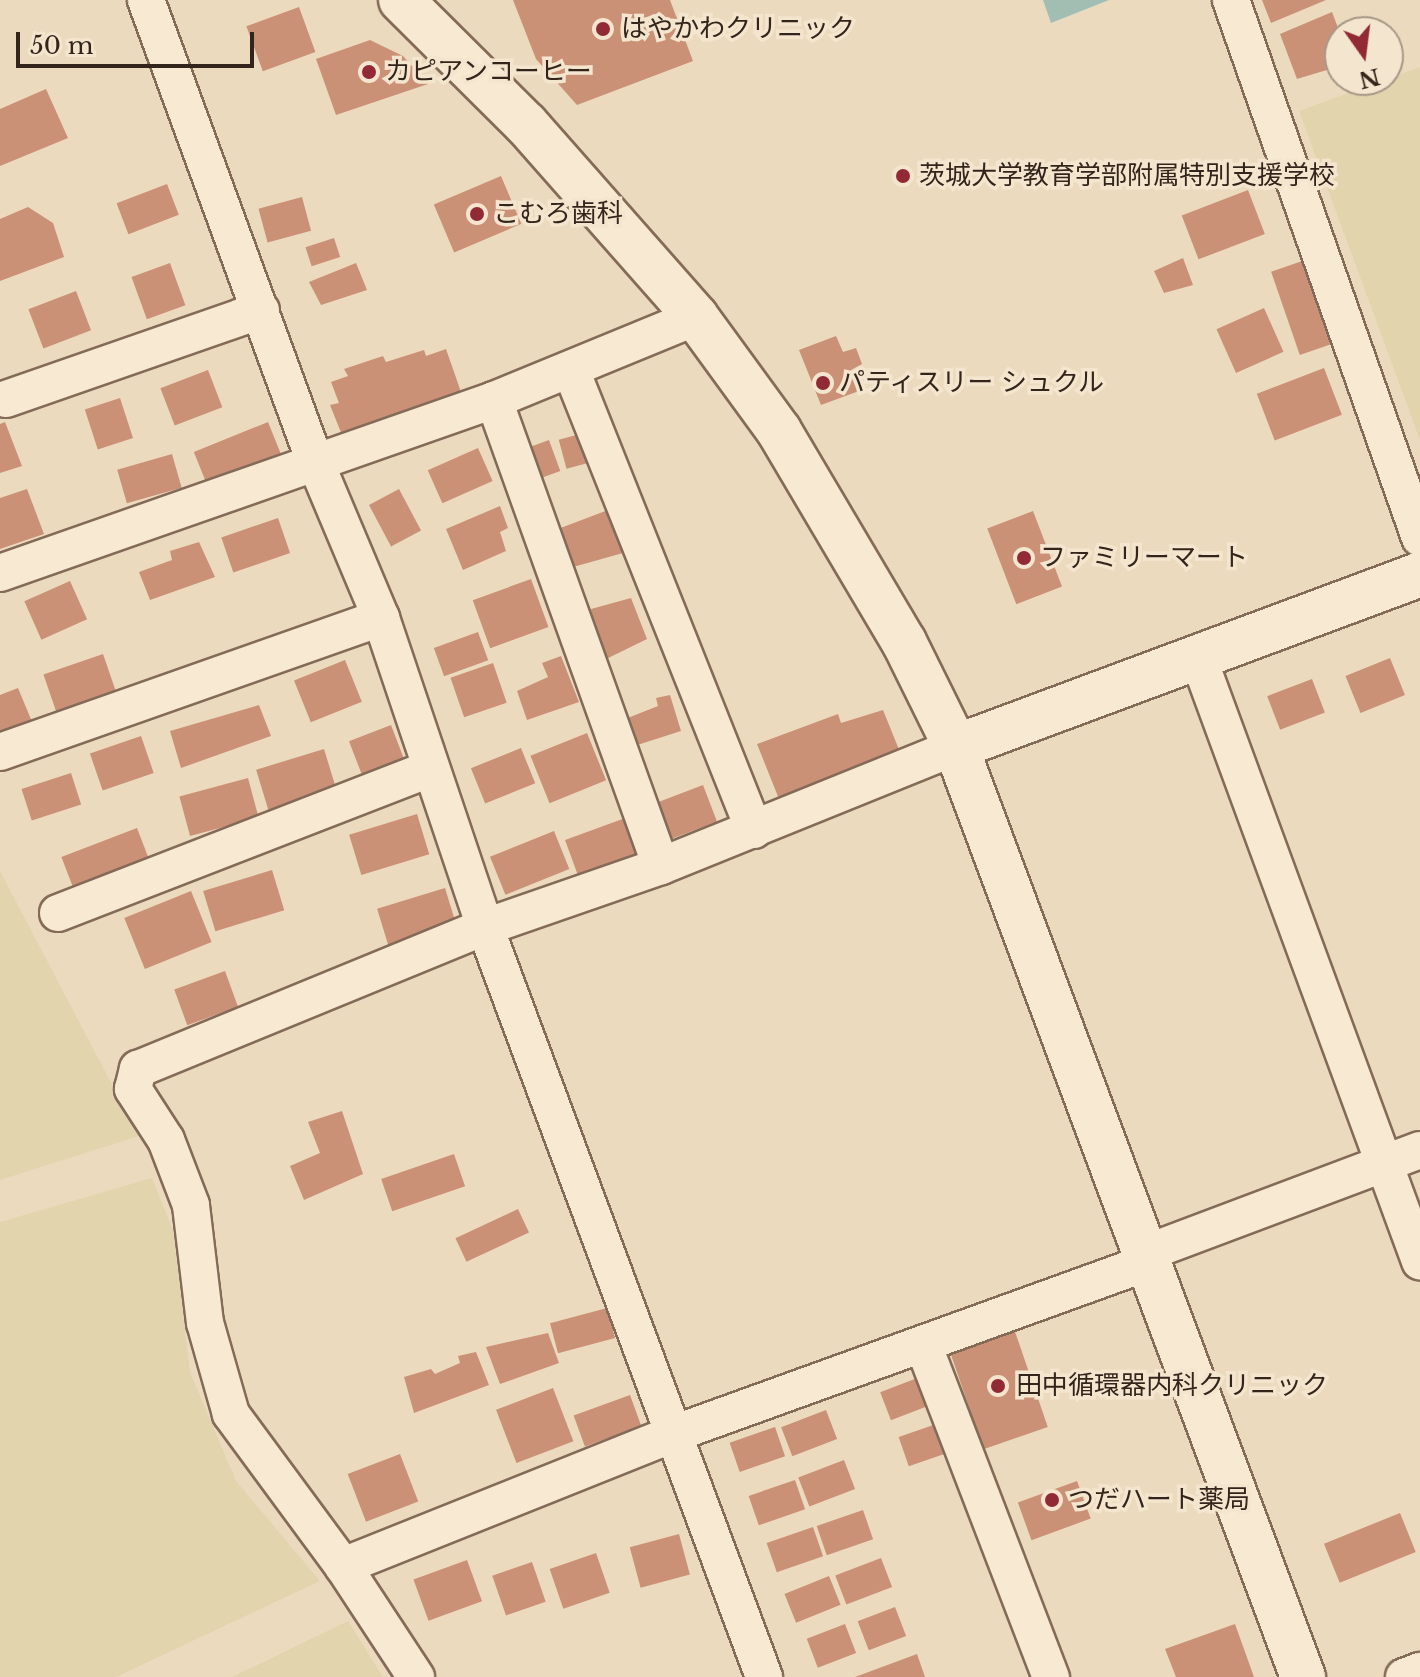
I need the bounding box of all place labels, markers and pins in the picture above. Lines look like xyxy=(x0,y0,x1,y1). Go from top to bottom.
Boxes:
place label: はやかわクリニック xyxy=(621,13,855,45)
marker: はやかわクリニック xyxy=(592,18,614,40)
place label: カピアンコーヒー xyxy=(385,56,593,88)
marker: カピアンコーヒー xyxy=(360,63,378,81)
place label: 茨城大学教育学部附属特別支援学校 xyxy=(919,160,1335,192)
marker: 茨城大学教育学部附属特別支援学校 xyxy=(894,167,912,185)
place label: こむろ歯科 xyxy=(493,198,623,230)
marker: こむろ歯科 xyxy=(468,205,486,223)
place label: パティスリー シュクル xyxy=(839,367,1106,399)
marker: パティスリー シュクル xyxy=(814,374,832,392)
place label: ファミリーマート xyxy=(1040,542,1248,574)
marker: ファミリーマート xyxy=(1015,549,1033,567)
place label: 田中循環器内科クリニック xyxy=(1016,1370,1328,1402)
marker: 田中循環器内科クリニック xyxy=(987,1375,1009,1397)
place label: つだハート薬局 xyxy=(1068,1484,1250,1516)
marker: つだハート薬局 xyxy=(1043,1491,1061,1509)

